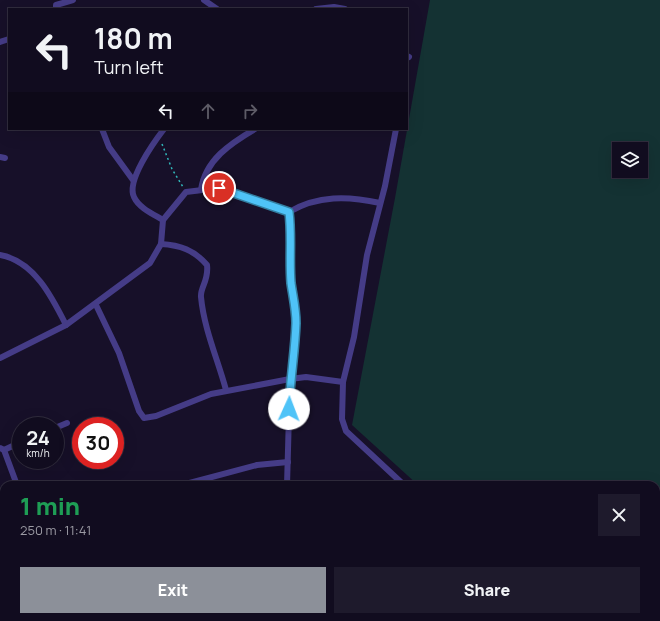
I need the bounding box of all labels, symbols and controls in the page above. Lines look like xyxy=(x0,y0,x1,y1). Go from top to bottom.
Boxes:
text: 180 m xyxy=(94,19,173,57)
icon: left xyxy=(28,24,80,76)
text: Turn left xyxy=(94,55,164,79)
icon: left xyxy=(155,100,177,122)
icon: ahead xyxy=(197,100,219,122)
icon: right xyxy=(239,100,261,122)
map controls xyxy=(612,142,648,178)
button: layers xyxy=(612,142,648,178)
pin xyxy=(202,171,236,205)
icon: arrive xyxy=(208,177,230,199)
position arrow xyxy=(268,388,310,430)
speed limit sign: 30 xyxy=(72,417,124,469)
text: 24 xyxy=(26,424,50,451)
text: km/h xyxy=(26,446,50,460)
text: 1 min xyxy=(20,489,80,522)
button: close xyxy=(598,494,640,536)
text: 250 m · 11:41 xyxy=(20,521,91,539)
button: Exit xyxy=(20,567,326,613)
button: Share xyxy=(334,567,640,613)

